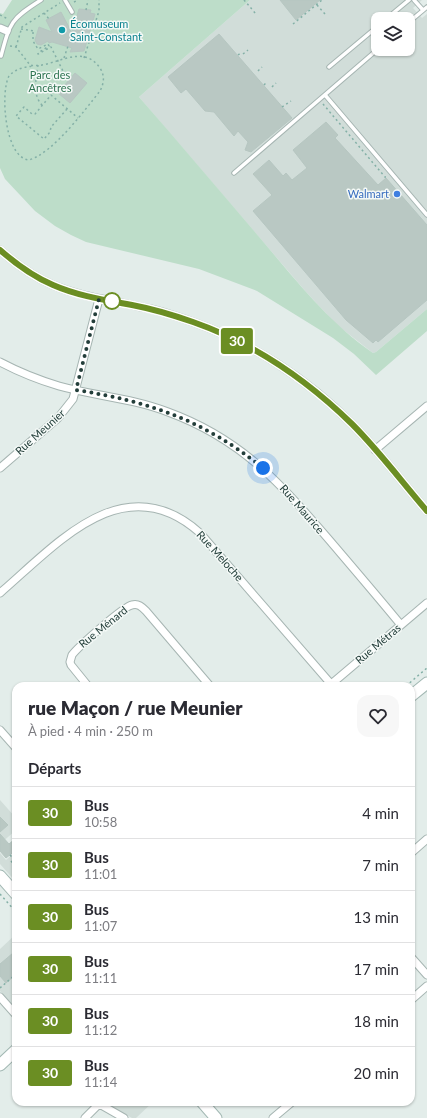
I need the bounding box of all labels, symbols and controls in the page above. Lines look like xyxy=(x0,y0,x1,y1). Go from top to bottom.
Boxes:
map controls xyxy=(371,12,415,56)
button: layers xyxy=(371,12,415,56)
place label: Écomuseum Saint-Constant xyxy=(70,17,142,43)
marker: Écomuseum Saint-Constant xyxy=(57,25,67,35)
park label: Parc des Ancêtres xyxy=(29,68,72,94)
place label: Walmart xyxy=(348,187,389,200)
marker: Walmart xyxy=(392,189,402,199)
unlabelled marker xyxy=(103,292,121,310)
line badge: 30 xyxy=(219,328,255,354)
text: 30 xyxy=(229,332,245,349)
street label: Rue Meunier xyxy=(12,406,67,457)
your location xyxy=(253,458,273,478)
street label: Rue Maurice xyxy=(278,482,327,536)
street label: Rue Meloche xyxy=(194,528,247,584)
street label: Rue Ménard xyxy=(76,603,130,650)
street label: Rue Métras xyxy=(352,621,403,666)
button: heart xyxy=(357,695,399,737)
text: rue Maçon / rue Meunier xyxy=(28,696,243,719)
text: À pied · 4 min · 250 m xyxy=(28,723,153,739)
text: Départs xyxy=(28,759,81,777)
text: Bus xyxy=(84,796,109,814)
text: 30 xyxy=(42,804,58,821)
text: 4 min xyxy=(362,804,399,822)
text: 10:58 xyxy=(84,814,117,830)
text: Bus xyxy=(84,848,109,866)
text: 30 xyxy=(42,856,58,873)
text: 7 min xyxy=(362,856,399,874)
text: 11:01 xyxy=(84,866,117,882)
text: Bus xyxy=(84,900,109,918)
text: 30 xyxy=(42,908,58,925)
text: 13 min xyxy=(353,908,399,926)
text: 11:07 xyxy=(84,918,117,934)
text: Bus xyxy=(84,952,109,970)
text: 30 xyxy=(42,960,58,977)
text: 17 min xyxy=(353,960,399,978)
text: 11:11 xyxy=(84,970,117,986)
text: Bus xyxy=(84,1004,109,1022)
text: 30 xyxy=(42,1012,58,1029)
text: 18 min xyxy=(353,1012,399,1030)
text: 11:12 xyxy=(84,1022,117,1038)
text: Bus xyxy=(84,1056,109,1074)
text: 30 xyxy=(42,1064,58,1081)
text: 20 min xyxy=(353,1064,399,1082)
text: 11:14 xyxy=(84,1074,117,1090)

